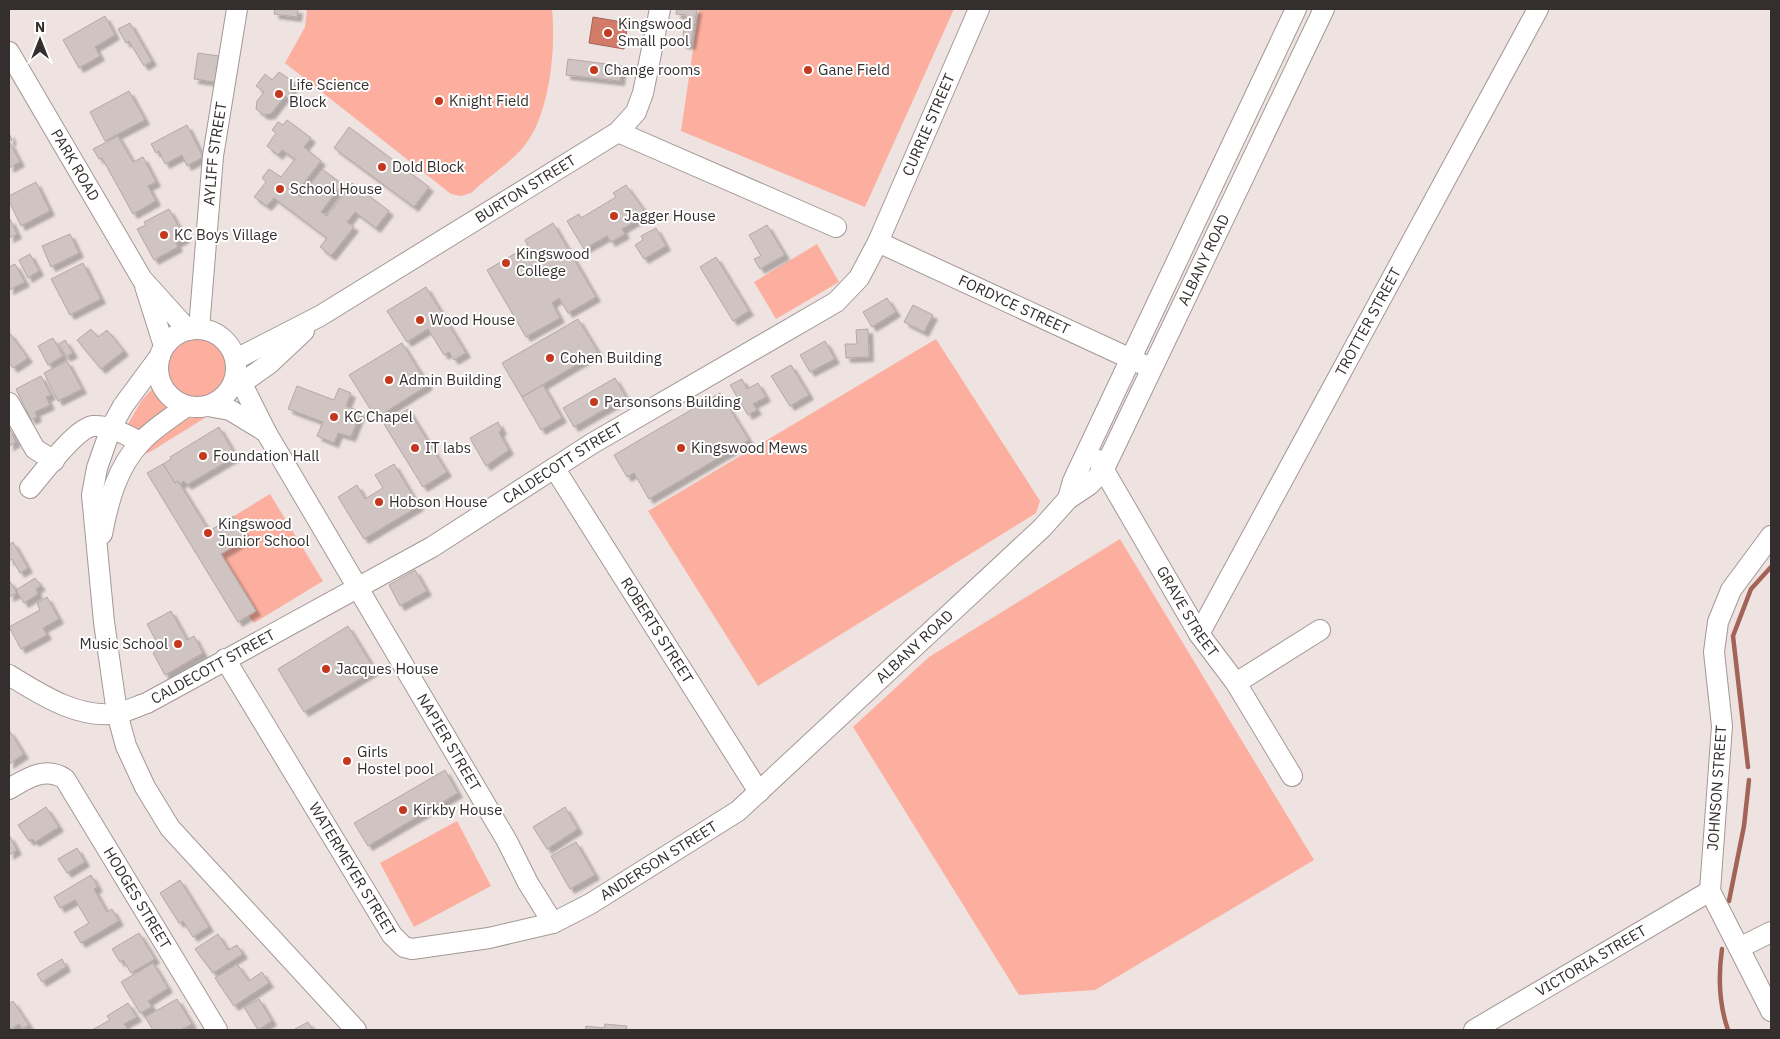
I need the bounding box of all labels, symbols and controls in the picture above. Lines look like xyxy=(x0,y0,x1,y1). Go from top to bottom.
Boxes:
place label: Kingswood Small pool xyxy=(618,14,692,50)
north arrow xyxy=(15,15,65,65)
text: N xyxy=(35,18,45,36)
marker: Kingswood Small pool xyxy=(602,27,614,39)
place label: Change rooms xyxy=(604,60,701,79)
place label: Gane Field xyxy=(818,60,890,79)
marker: Change rooms xyxy=(588,64,600,76)
marker: Gane Field xyxy=(802,64,814,76)
street label: CURRIE STREET xyxy=(898,70,959,179)
place label: Life Science Block xyxy=(289,75,369,111)
marker: Life Science Block xyxy=(273,88,285,100)
place label: Knight Field xyxy=(449,91,529,110)
marker: Knight Field xyxy=(433,95,445,107)
street label: AYLIFF STREET xyxy=(199,100,231,206)
street label: PARK ROAD xyxy=(47,125,104,204)
street label: BURTON STREET xyxy=(471,150,580,227)
place label: Dold Block xyxy=(392,157,465,176)
marker: Dold Block xyxy=(376,161,388,173)
place label: School House xyxy=(290,179,382,198)
marker: School House xyxy=(274,183,286,195)
place label: Jagger House xyxy=(624,206,716,225)
marker: Jagger House xyxy=(608,210,620,222)
street label: ALBANY ROAD xyxy=(1174,211,1233,308)
place label: KC Boys Village xyxy=(174,225,277,244)
marker: KC Boys Village xyxy=(158,229,170,241)
place label: Kingswood College xyxy=(516,244,590,280)
marker: Kingswood College xyxy=(500,257,512,269)
street label: TROTTER STREET xyxy=(1331,264,1405,379)
street label: FORDYCE STREET xyxy=(956,271,1074,339)
place label: Wood House xyxy=(430,310,515,329)
marker: Wood House xyxy=(414,314,426,326)
place label: Cohen Building xyxy=(560,348,662,367)
marker: Cohen Building xyxy=(544,352,556,364)
place label: Admin Building xyxy=(399,370,501,389)
marker: Admin Building xyxy=(383,374,395,386)
place label: Parsonsons Building xyxy=(604,392,741,411)
marker: Parsonsons Building xyxy=(588,396,600,408)
place label: KC Chapel xyxy=(344,407,413,426)
marker: KC Chapel xyxy=(328,411,340,423)
street label: CALDECOTT STREET xyxy=(499,418,626,508)
place label: IT labs xyxy=(425,438,471,457)
place label: Kingswood Mews xyxy=(691,438,808,457)
marker: IT labs xyxy=(409,442,421,454)
marker: Kingswood Mews xyxy=(675,442,687,454)
place label: Foundation Hall xyxy=(213,446,319,465)
marker: Foundation Hall xyxy=(197,450,209,462)
place label: Hobson House xyxy=(389,492,488,511)
marker: Hobson House xyxy=(373,496,385,508)
place label: Kingswood Junior School xyxy=(218,514,310,550)
marker: Kingswood Junior School xyxy=(202,527,214,539)
street label: GRAVE STREET xyxy=(1153,563,1223,661)
street label: ROBERTS STREET xyxy=(617,574,698,687)
street label: ALBANY ROAD xyxy=(872,606,957,687)
street label: CALDECOTT STREET xyxy=(147,625,278,708)
place label: Music School xyxy=(79,634,168,653)
marker: Music School xyxy=(172,638,184,650)
place label: Jacques House xyxy=(336,659,438,678)
marker: Jacques House xyxy=(320,663,332,675)
street label: NAPIER STREET xyxy=(413,690,486,795)
street label: JOHNSON STREET xyxy=(1703,724,1730,851)
place label: Girls Hostel pool xyxy=(357,742,434,778)
marker: Girls Hostel pool xyxy=(341,755,353,767)
street label: WATERMEYER STREET xyxy=(305,799,401,940)
place label: Kirkby House xyxy=(413,800,502,819)
marker: Kirkby House xyxy=(397,804,409,816)
street label: ANDERSON STREET xyxy=(596,816,721,904)
street label: HODGES STREET xyxy=(100,844,176,953)
street label: VICTORIA STREET xyxy=(1532,920,1650,1000)

